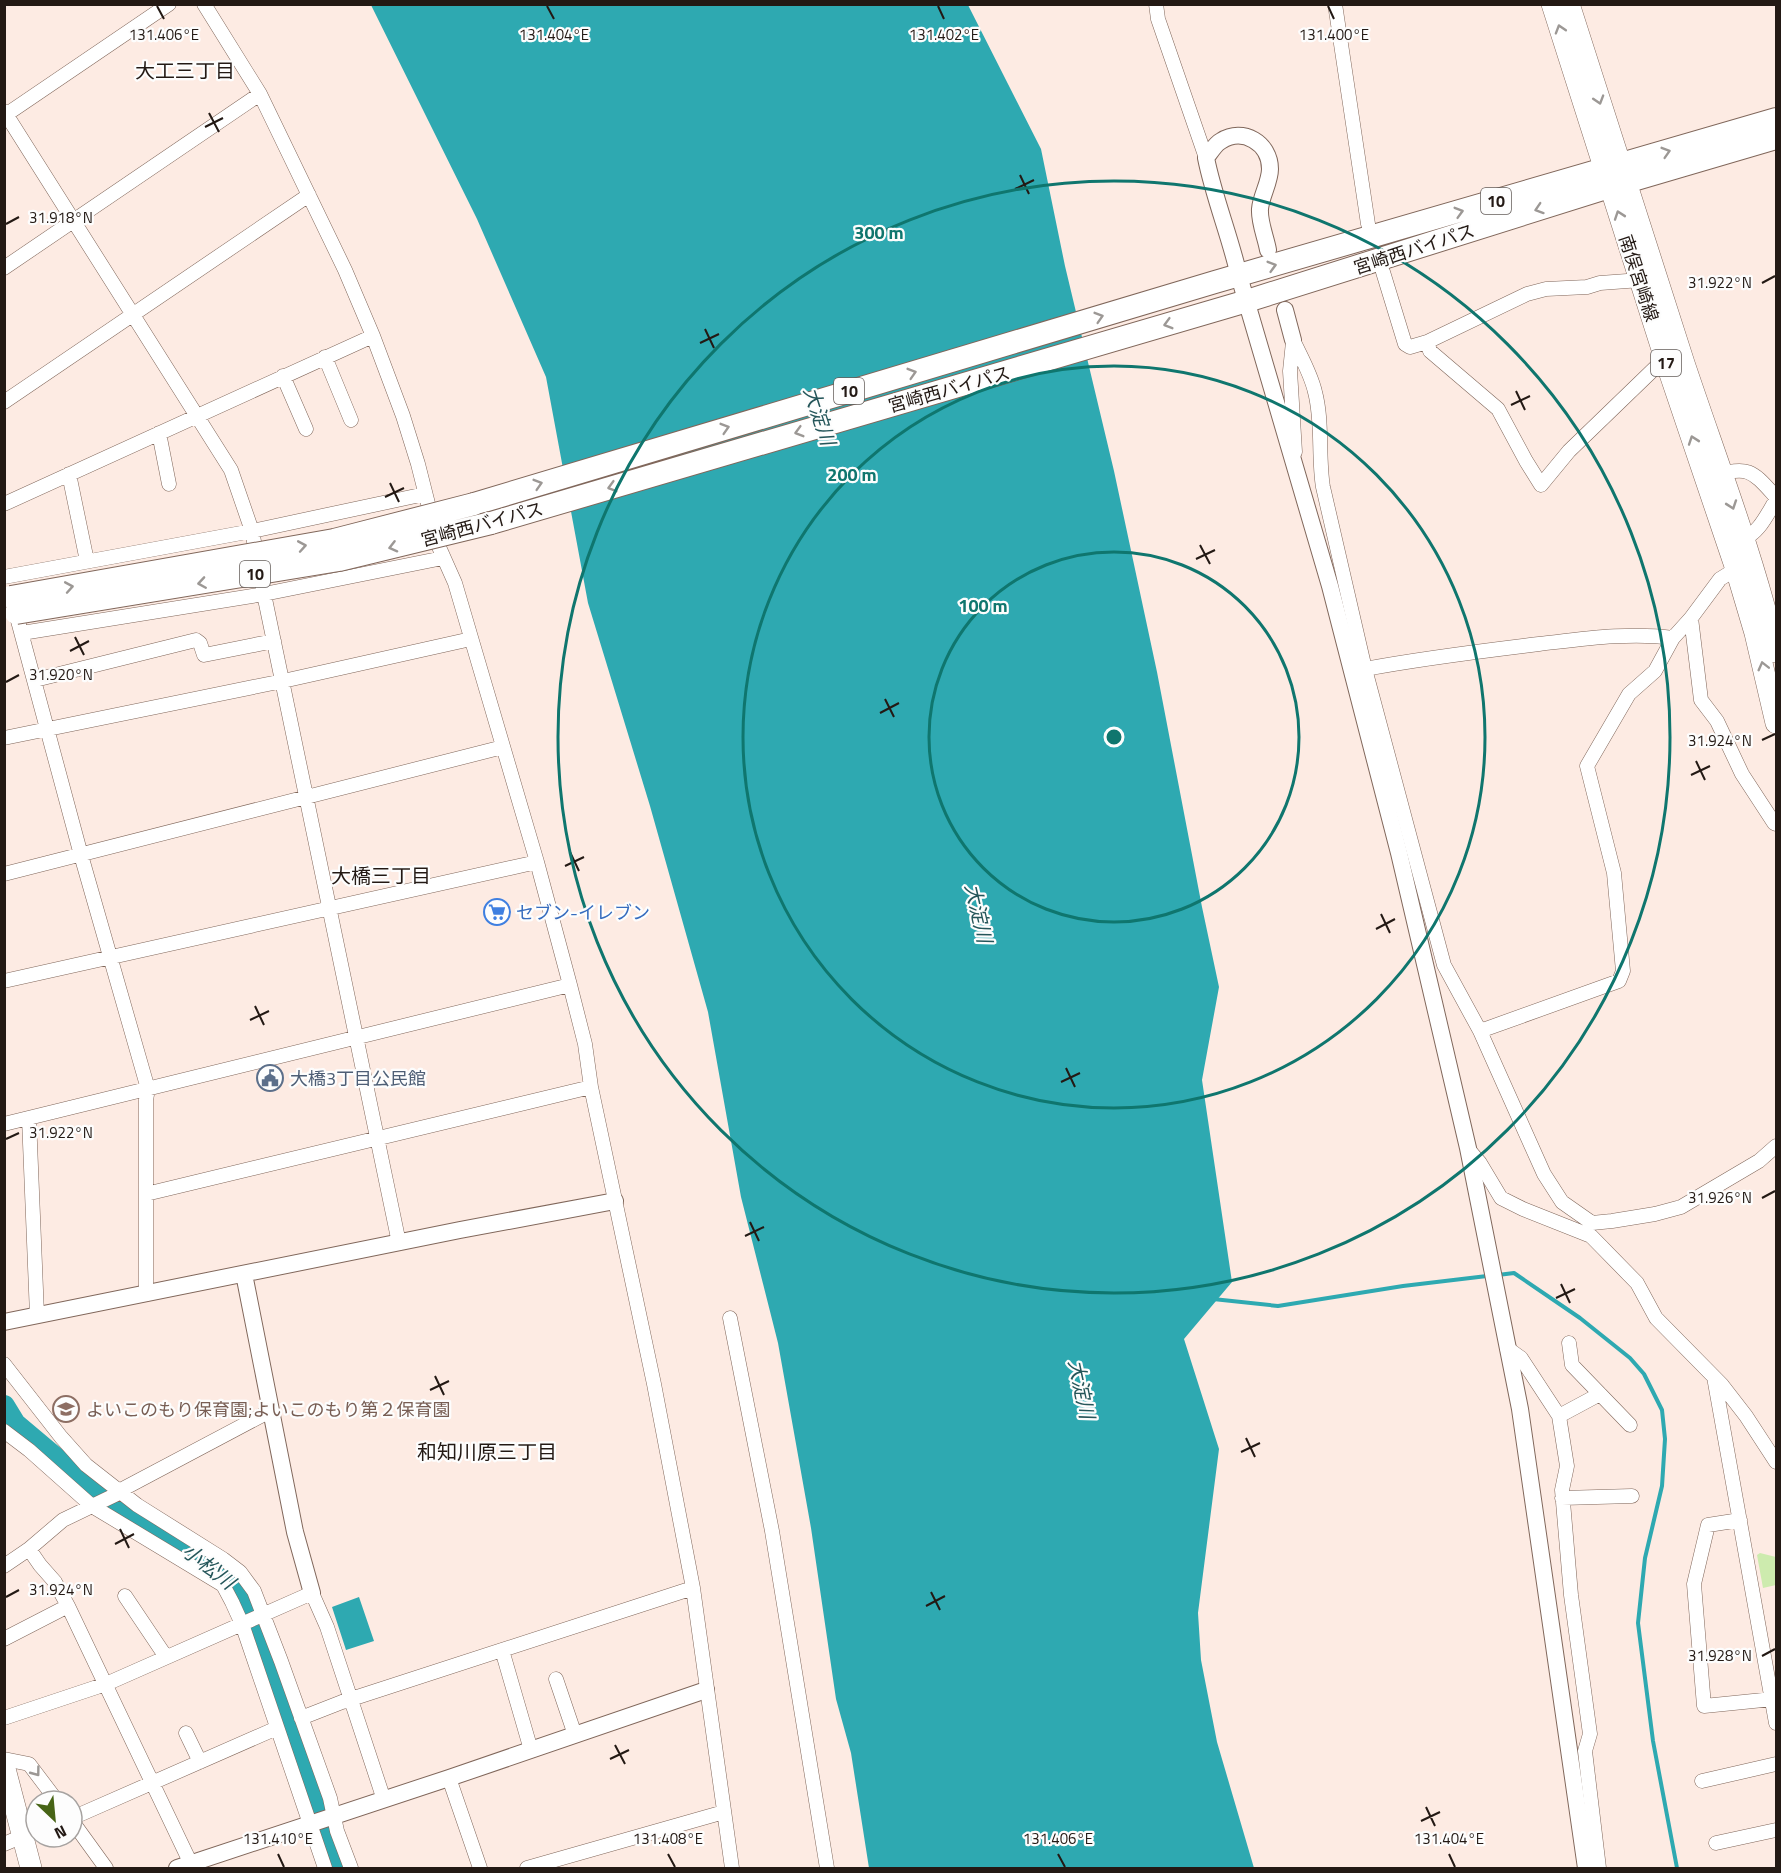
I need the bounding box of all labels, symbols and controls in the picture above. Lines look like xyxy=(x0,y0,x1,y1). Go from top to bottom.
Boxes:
text: 131.406°E xyxy=(129,23,199,46)
text: 131.404°E xyxy=(519,23,589,46)
text: 131.402°E xyxy=(909,23,979,46)
text: 131.400°E xyxy=(1299,23,1369,46)
one-way arrow xyxy=(1554,24,1567,35)
district label: 大工三丁目 xyxy=(135,55,235,86)
one-way arrow xyxy=(1592,94,1605,105)
one-way arrow xyxy=(1660,147,1671,159)
road number: 10 xyxy=(1481,188,1511,214)
one-way arrow xyxy=(1534,202,1545,214)
text: 31.918°N xyxy=(29,206,93,229)
one-way arrow xyxy=(1453,207,1464,219)
one-way arrow xyxy=(1613,210,1626,221)
street label: 宮崎西バイパス xyxy=(1350,217,1478,281)
text: 300 m xyxy=(854,219,904,246)
street label: 南俣宮崎線 xyxy=(1612,231,1666,325)
one-way arrow xyxy=(1266,261,1277,273)
text: 31.922°N xyxy=(1688,271,1752,294)
one-way arrow xyxy=(1093,312,1104,324)
one-way arrow xyxy=(1163,317,1173,330)
road number: 17 xyxy=(1651,350,1681,376)
street label: 宮崎西バイパス xyxy=(885,359,1013,419)
one-way arrow xyxy=(906,368,917,380)
road number: 10 xyxy=(834,378,864,404)
water label: 大淀川 xyxy=(796,383,845,451)
one-way arrow xyxy=(719,423,730,435)
one-way arrow xyxy=(794,425,805,437)
one-way arrow xyxy=(1687,435,1700,446)
text: 200 m xyxy=(827,461,877,488)
one-way arrow xyxy=(532,479,543,491)
one-way arrow xyxy=(607,480,618,492)
street label: 宮崎西バイパス xyxy=(418,495,546,553)
one-way arrow xyxy=(1725,499,1737,510)
one-way arrow xyxy=(297,540,307,553)
one-way arrow xyxy=(389,540,399,553)
road number: 10 xyxy=(240,561,270,587)
one-way arrow xyxy=(197,577,206,589)
one-way arrow xyxy=(64,581,74,594)
text: 100 m xyxy=(958,592,1008,619)
one-way arrow xyxy=(1757,662,1770,672)
text: 31.920°N xyxy=(29,663,93,686)
centre of rings xyxy=(1104,727,1124,747)
text: 31.924°N xyxy=(1688,729,1752,752)
district label: 大橋三丁目 xyxy=(331,860,431,891)
water label: 大淀川 xyxy=(957,880,1001,948)
supermarket icon: セブン-イレブン xyxy=(482,897,512,927)
place label: セブン-イレブン xyxy=(516,899,650,926)
public building icon: 大橋3丁目公民館 xyxy=(255,1063,285,1093)
place label: 大橋3丁目公民館 xyxy=(290,1065,426,1092)
text: 31.922°N xyxy=(29,1121,93,1144)
text: 31.926°N xyxy=(1688,1186,1752,1209)
water label: 大淀川 xyxy=(1061,1356,1104,1424)
school or university icon: よいこのもり保育園;よいこのもり第２保育園 xyxy=(51,1394,81,1424)
place label: よいこのもり保育園;よいこのもり第２保育園 xyxy=(86,1396,450,1423)
district label: 和知川原三丁目 xyxy=(417,1436,557,1467)
water label: 小松川 xyxy=(176,1535,244,1598)
text: 31.924°N xyxy=(29,1578,93,1601)
text: 31.928°N xyxy=(1688,1644,1752,1667)
one-way arrow xyxy=(28,1766,39,1777)
north arrow xyxy=(24,1789,84,1849)
text: N xyxy=(50,1819,71,1846)
text: 131.410°E xyxy=(243,1827,313,1850)
text: 131.408°E xyxy=(633,1827,703,1850)
text: 131.406°E xyxy=(1023,1827,1093,1850)
text: 131.404°E xyxy=(1414,1827,1484,1850)

